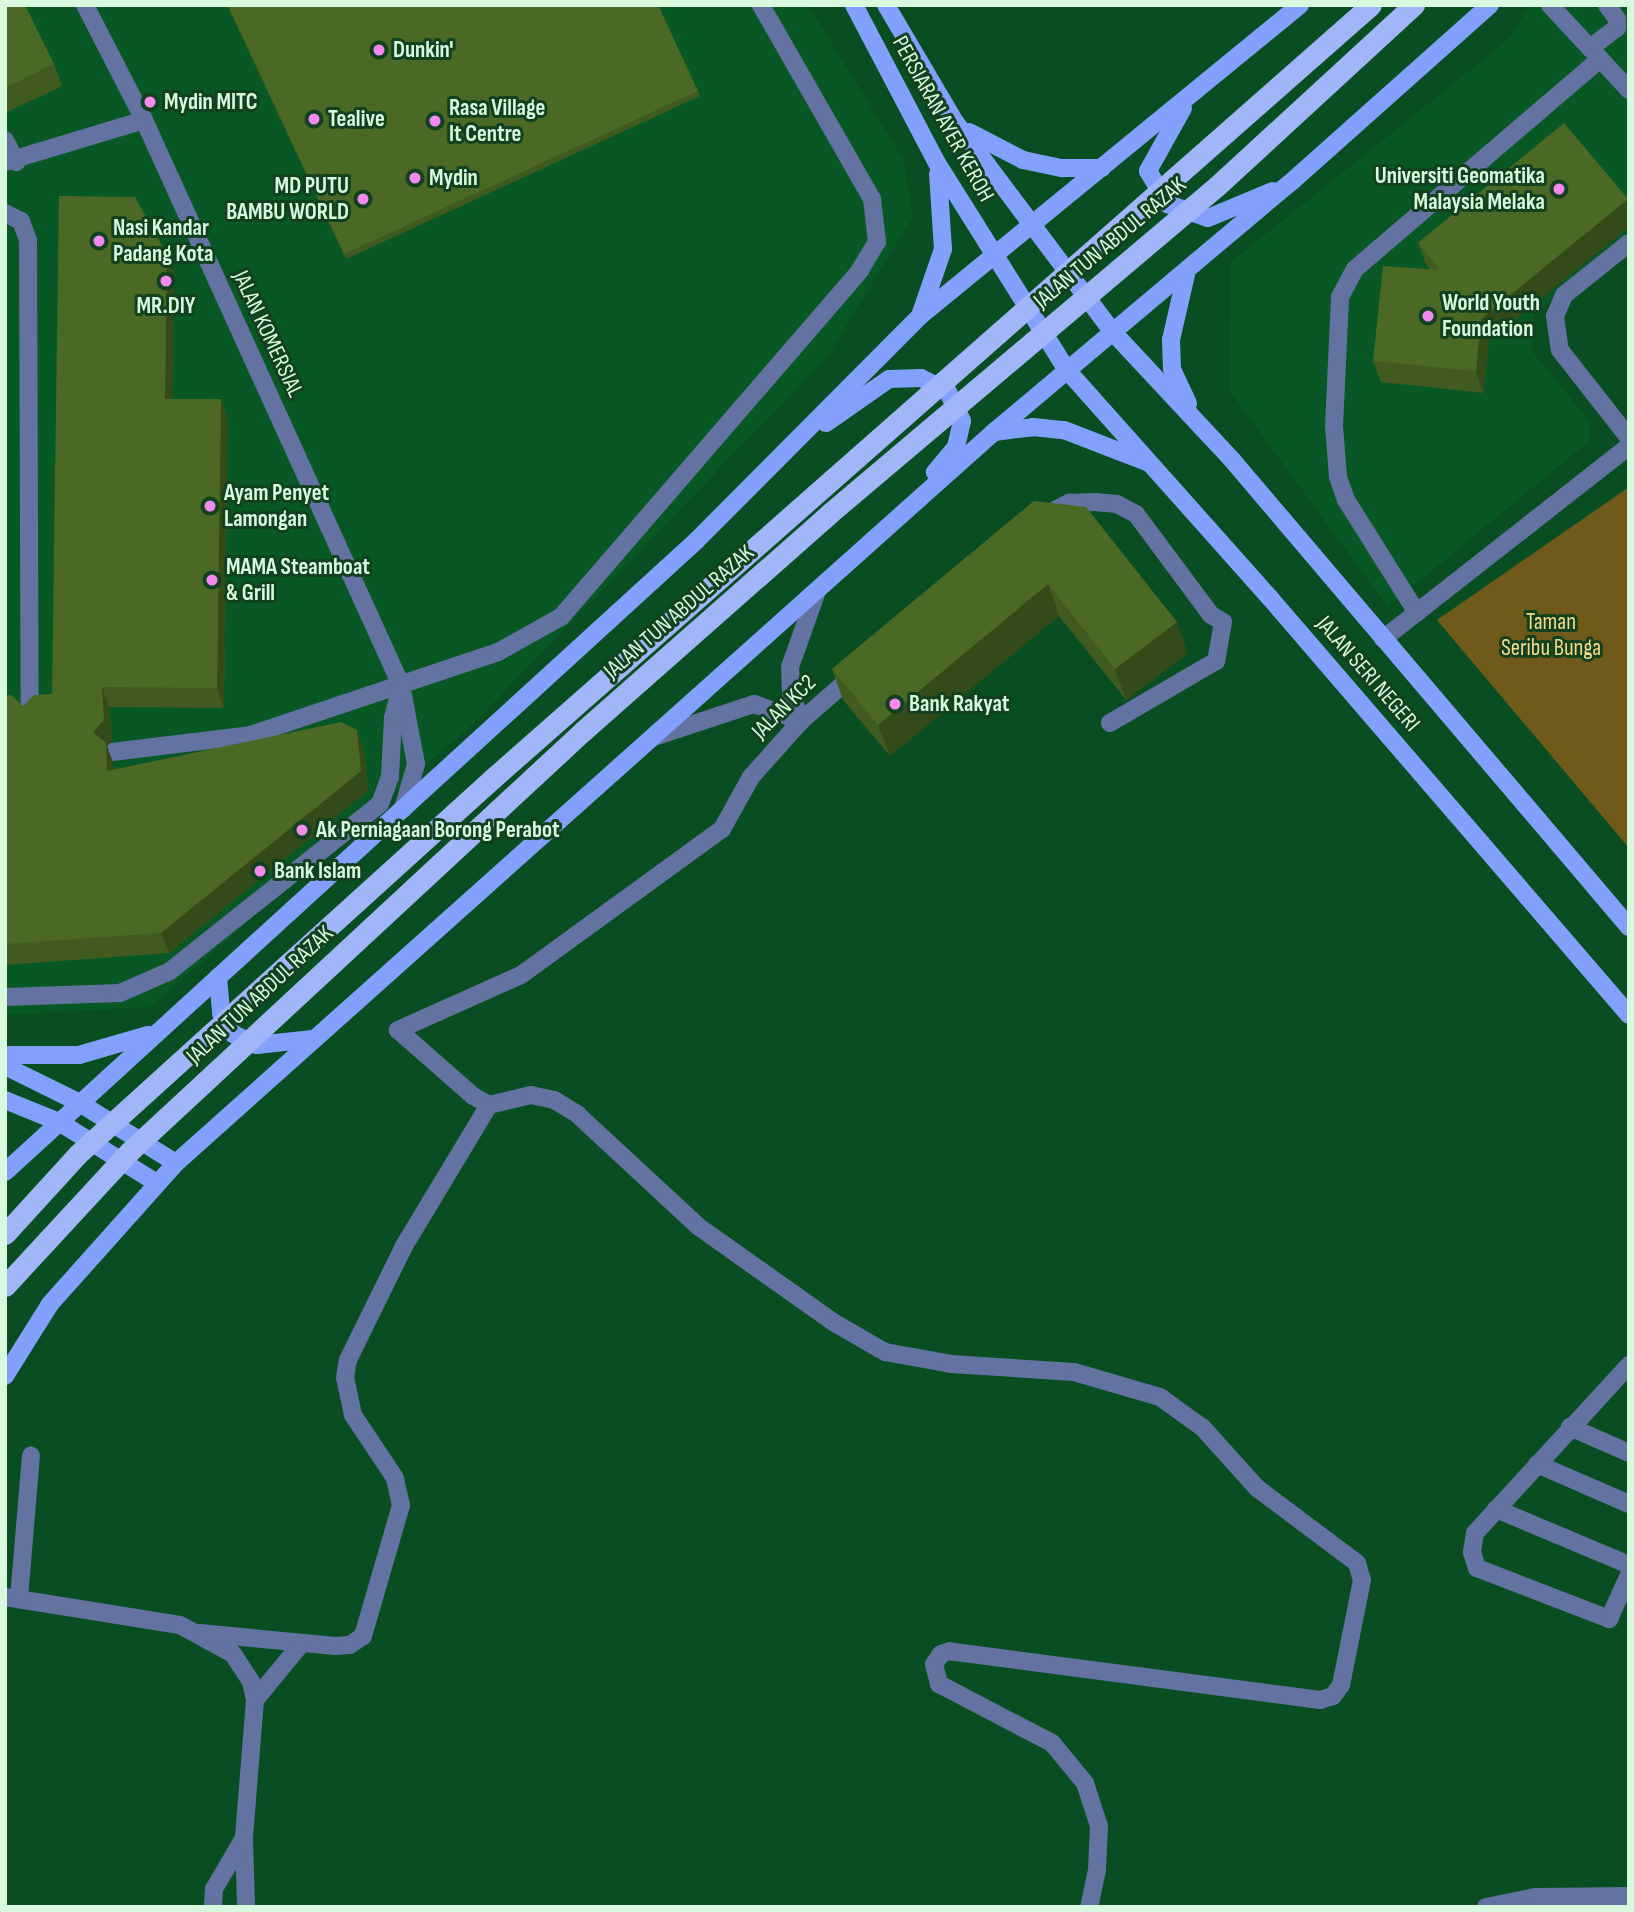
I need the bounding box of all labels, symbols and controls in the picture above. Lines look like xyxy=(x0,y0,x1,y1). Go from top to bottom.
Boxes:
street label: PERSIARAN AYER KEROH xyxy=(886,31,1000,207)
place label: Dunkin' xyxy=(393,36,453,64)
marker: Dunkin' xyxy=(371,42,387,58)
place label: Mydin MITC xyxy=(164,88,258,116)
marker: Mydin MITC xyxy=(142,94,158,110)
place label: Rasa Village It Centre xyxy=(449,94,545,148)
place label: Tealive xyxy=(328,105,385,133)
marker: Tealive xyxy=(306,111,322,127)
marker: Rasa Village It Centre xyxy=(427,113,443,129)
place label: Universiti Geomatika Malaysia Melaka xyxy=(1375,162,1545,216)
place label: Mydin xyxy=(429,164,478,192)
marker: Mydin xyxy=(407,170,423,186)
street label: JALAN TUN ABDUL RAZAK xyxy=(1028,171,1192,315)
place label: MD PUTU BAMBU WORLD xyxy=(226,172,349,226)
marker: Universiti Geomatika Malaysia Melaka xyxy=(1551,181,1567,197)
marker: MD PUTU BAMBU WORLD xyxy=(355,191,371,207)
place label: Nasi Kandar Padang Kota xyxy=(113,214,213,268)
marker: Nasi Kandar Padang Kota xyxy=(91,233,107,249)
street label: JALAN KOMERSIAL xyxy=(227,266,309,402)
marker: MR.DIY xyxy=(158,273,174,289)
place label: World Youth Foundation xyxy=(1442,289,1540,343)
place label: MR.DIY xyxy=(137,292,195,320)
marker: World Youth Foundation xyxy=(1420,308,1436,324)
place label: Ayam Penyet Lamongan xyxy=(224,479,329,533)
marker: Ayam Penyet Lamongan xyxy=(202,498,218,514)
street label: JALAN TUN ABDUL RAZAK xyxy=(598,539,760,685)
place label: MAMA Steamboat & Grill xyxy=(226,553,370,607)
marker: MAMA Steamboat & Grill xyxy=(204,572,220,588)
park label: Taman Seribu Bunga xyxy=(1501,608,1601,662)
street label: JALAN SERI NEGERI xyxy=(1310,611,1426,737)
street label: JALAN KC2 xyxy=(746,669,822,745)
place label: Bank Rakyat xyxy=(909,690,1009,718)
marker: Bank Rakyat xyxy=(887,696,903,712)
place label: Ak Perniagaan Borong Perabot xyxy=(316,816,560,844)
marker: Ak Perniagaan Borong Perabot xyxy=(294,822,310,838)
place label: Bank Islam xyxy=(274,857,361,885)
marker: Bank Islam xyxy=(252,863,268,879)
street label: JALAN TUN ABDUL RAZAK xyxy=(181,920,339,1070)

